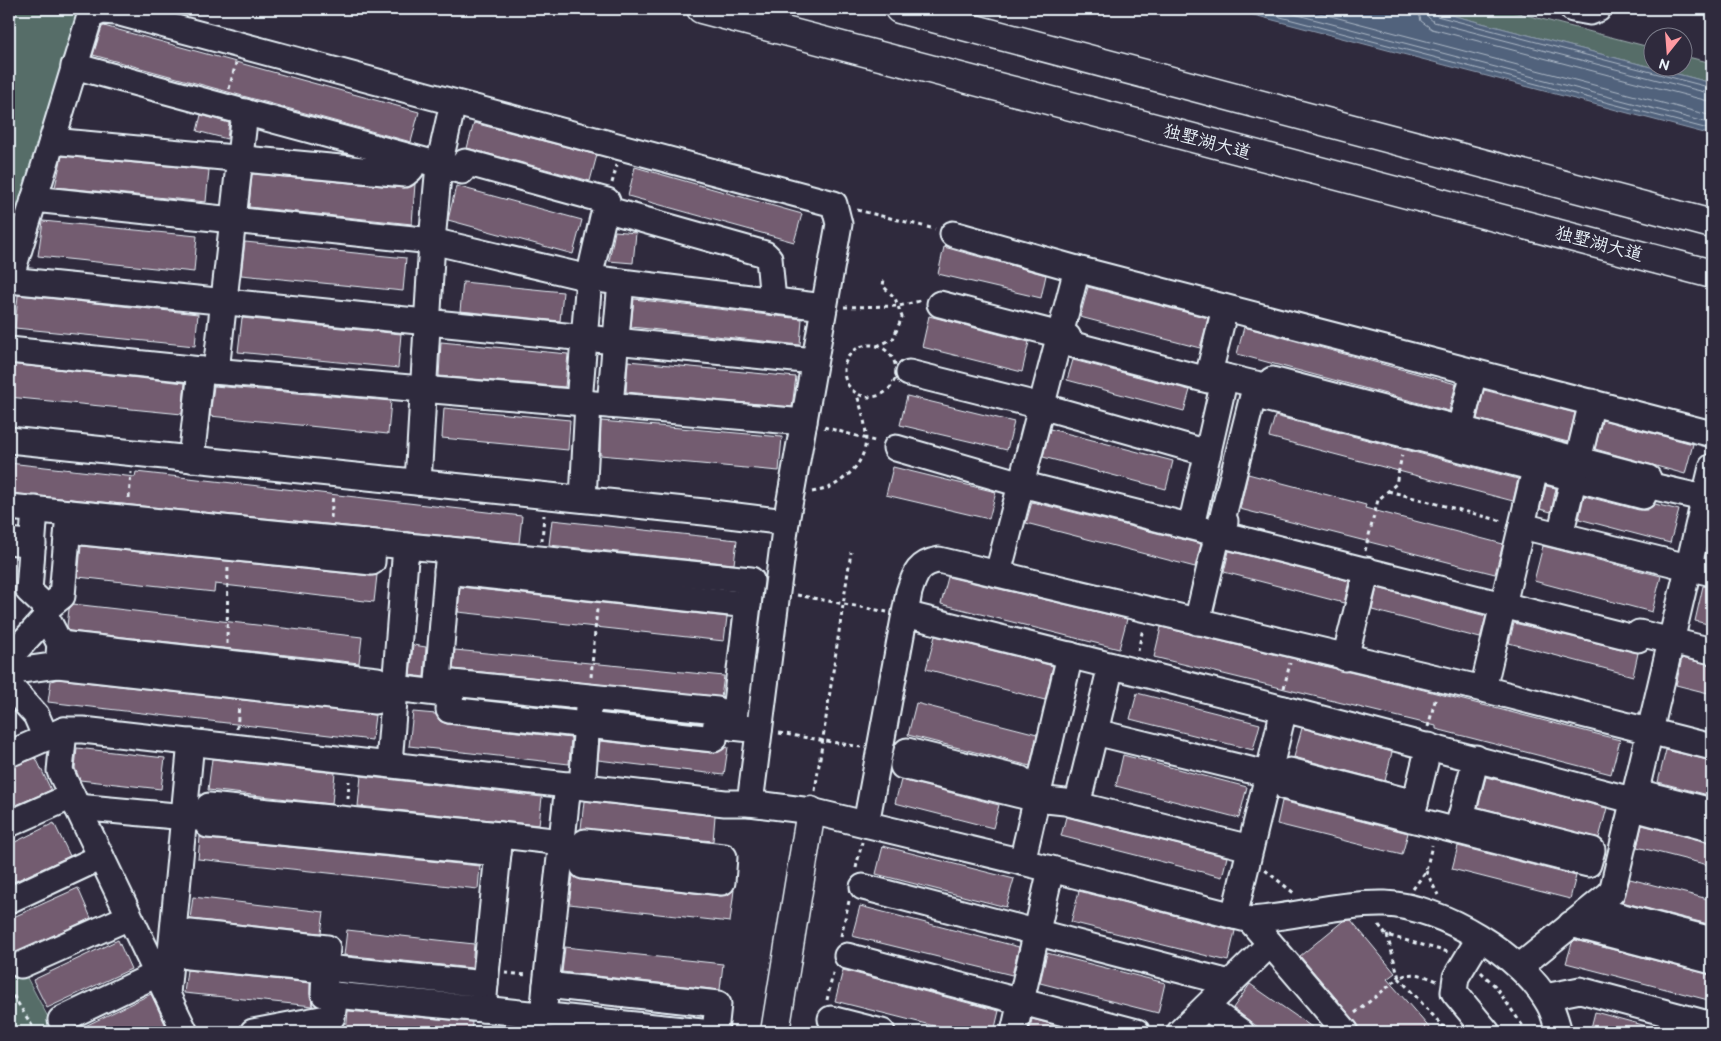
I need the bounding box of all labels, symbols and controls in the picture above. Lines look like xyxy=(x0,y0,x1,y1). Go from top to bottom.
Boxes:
north arrow xyxy=(1644,28,1694,78)
text: N xyxy=(1657,54,1672,74)
street label: 独墅湖大道 xyxy=(1161,120,1253,164)
street label: 独墅湖大道 xyxy=(1553,222,1645,266)

